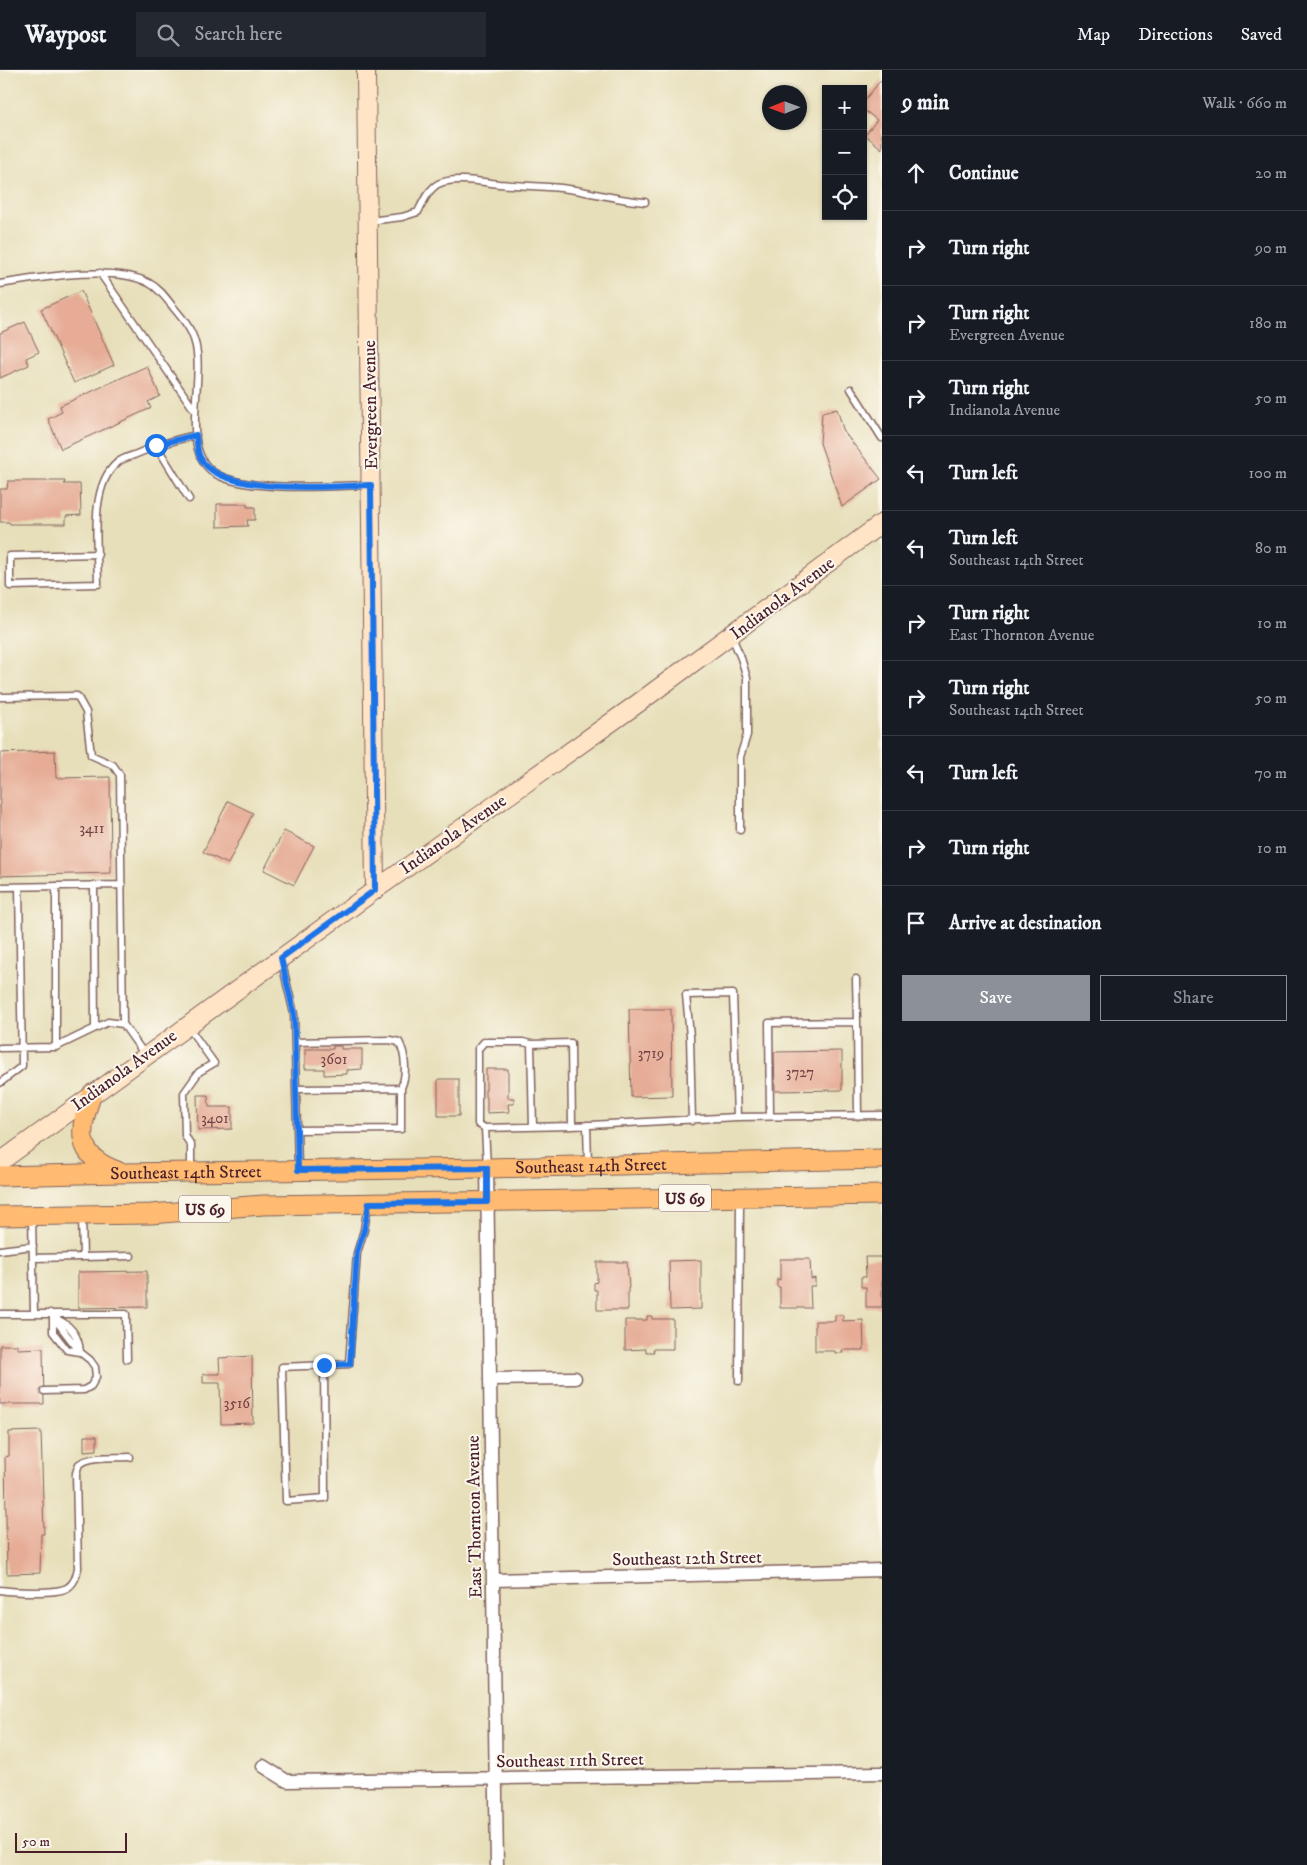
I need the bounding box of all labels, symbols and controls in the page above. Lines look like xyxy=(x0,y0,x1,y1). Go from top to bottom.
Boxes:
search box xyxy=(136,12,486,57)
text: Waypost xyxy=(25,20,106,50)
icon: search xyxy=(154,21,182,49)
text: Search here xyxy=(194,23,282,46)
text: Map xyxy=(1077,24,1110,46)
text: Directions xyxy=(1138,24,1213,46)
text: Saved xyxy=(1241,24,1282,46)
north arrow xyxy=(762,85,807,130)
map controls xyxy=(822,85,867,220)
button: + xyxy=(822,85,867,130)
text: 9 min xyxy=(902,90,949,116)
text: Walk · 660 m xyxy=(1202,93,1287,113)
button: − xyxy=(822,130,867,175)
icon: ahead xyxy=(902,159,930,187)
text: Continue xyxy=(949,162,1019,185)
text: 20 m xyxy=(1255,163,1287,183)
button: locate xyxy=(822,175,867,220)
icon: right xyxy=(902,234,930,262)
text: Turn right xyxy=(949,237,1029,260)
text: 90 m xyxy=(1255,238,1287,258)
text: Turn right xyxy=(949,302,1029,325)
icon: right xyxy=(902,309,930,337)
text: 180 m xyxy=(1249,313,1287,333)
text: Evergreen Avenue xyxy=(949,325,1065,345)
street label: Evergreen Avenue xyxy=(359,340,383,470)
text: Turn right xyxy=(949,377,1029,400)
icon: right xyxy=(902,384,930,412)
text: 50 m xyxy=(1255,388,1287,408)
text: Indianola Avenue xyxy=(949,400,1060,420)
route start xyxy=(145,434,168,457)
icon: left xyxy=(902,459,930,487)
text: Turn left xyxy=(949,462,1018,485)
text: 100 m xyxy=(1249,463,1287,483)
text: Turn left xyxy=(949,527,1018,550)
icon: left xyxy=(902,534,930,562)
text: 80 m xyxy=(1255,538,1287,558)
text: Southeast 14th Street xyxy=(949,550,1084,570)
street label: Indianola Avenue xyxy=(726,552,839,645)
text: Turn right xyxy=(949,602,1029,625)
icon: right xyxy=(902,609,930,637)
text: 10 m xyxy=(1257,613,1287,633)
text: East Thornton Avenue xyxy=(949,625,1094,645)
text: Turn right xyxy=(949,677,1029,700)
icon: right xyxy=(902,684,930,712)
text: 50 m xyxy=(1255,688,1287,708)
text: Southeast 14th Street xyxy=(949,700,1084,720)
icon: left xyxy=(902,759,930,787)
text: Turn left xyxy=(949,762,1018,785)
text: 70 m xyxy=(1255,763,1287,783)
street label: Indianola Avenue xyxy=(396,790,511,880)
house number: 3411 xyxy=(79,819,105,838)
icon: right xyxy=(902,834,930,862)
text: Turn right xyxy=(949,837,1029,860)
text: 10 m xyxy=(1257,838,1287,858)
icon: arrive xyxy=(902,909,930,937)
text: Arrive at destination xyxy=(949,912,1101,935)
button: Save xyxy=(902,975,1090,1021)
button: Share xyxy=(1100,975,1287,1021)
street label: Indianola Avenue xyxy=(68,1025,182,1116)
house number: 3719 xyxy=(638,1044,664,1063)
house number: 3601 xyxy=(321,1050,347,1069)
house number: 3727 xyxy=(786,1063,814,1082)
house number: 3401 xyxy=(201,1109,229,1128)
street label: Southeast 14th Street xyxy=(515,1154,667,1179)
street label: Southeast 14th Street xyxy=(110,1161,262,1185)
road number: US 69 xyxy=(659,1184,711,1212)
road number: US 69 xyxy=(179,1196,231,1222)
route end xyxy=(313,1354,336,1377)
house number: 3516 xyxy=(224,1394,251,1413)
street label: East Thornton Avenue xyxy=(463,1435,487,1599)
street label: Southeast 12th Street xyxy=(612,1547,762,1571)
street label: Southeast 11th Street xyxy=(496,1749,644,1773)
scale bar xyxy=(15,1830,128,1853)
text: 50 m xyxy=(22,1833,50,1851)

